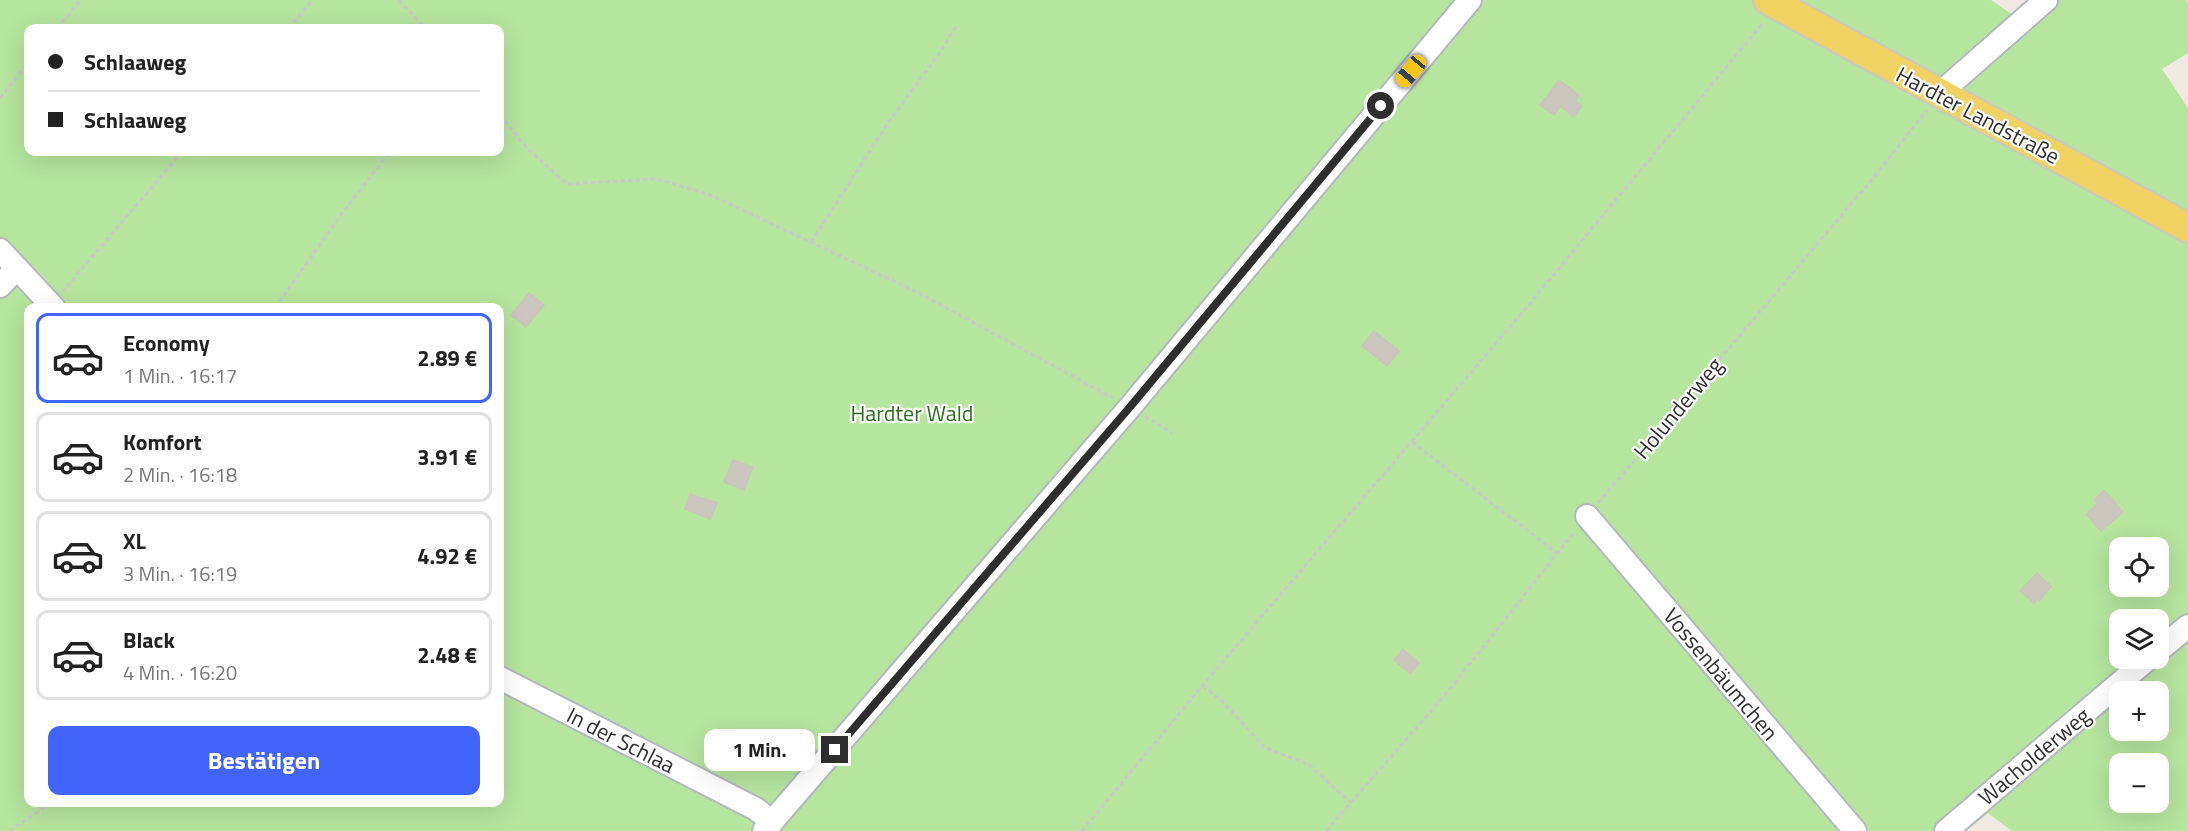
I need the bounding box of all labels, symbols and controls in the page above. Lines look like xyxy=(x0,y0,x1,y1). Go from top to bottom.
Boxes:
text: Schlaaweg xyxy=(84,45,186,79)
car xyxy=(1393,51,1429,91)
street label: Hardter Landstraße xyxy=(1890,57,2066,173)
route start xyxy=(1367,92,1394,119)
text: Schlaaweg xyxy=(84,103,186,137)
text: Economy xyxy=(123,326,210,360)
icon: car xyxy=(51,331,105,385)
text: 2.89 € xyxy=(417,341,477,375)
street label: Holunderweg xyxy=(1625,349,1731,467)
text: 1 Min. · 16:17 xyxy=(123,360,237,391)
park label: Hardter Wald xyxy=(850,396,974,430)
text: Komfort xyxy=(123,425,202,459)
icon: car xyxy=(51,430,105,484)
text: 3.91 € xyxy=(417,440,477,474)
text: 2 Min. · 16:18 xyxy=(123,459,237,490)
text: XL xyxy=(123,524,146,558)
icon: car xyxy=(51,529,105,583)
map controls xyxy=(2109,537,2169,813)
button: locate xyxy=(2109,537,2169,597)
text: 4.92 € xyxy=(417,539,477,573)
text: 3 Min. · 16:19 xyxy=(123,558,237,589)
street label: Vossenbäumchen xyxy=(1655,600,1787,748)
button: layers xyxy=(2109,609,2169,669)
text: Black xyxy=(123,623,175,657)
icon: car xyxy=(51,628,105,682)
text: 2.48 € xyxy=(417,638,477,672)
text: 4 Min. · 16:20 xyxy=(123,657,237,688)
button: + xyxy=(2109,681,2169,741)
street label: In der Schlaa xyxy=(561,698,681,782)
street label: Wacholderweg xyxy=(1970,699,2098,813)
button: Bestätigen xyxy=(48,726,480,795)
callout: 1 Min. xyxy=(703,729,814,771)
text: 1 Min. xyxy=(732,734,787,765)
route end xyxy=(821,736,848,763)
button: − xyxy=(2109,753,2169,813)

